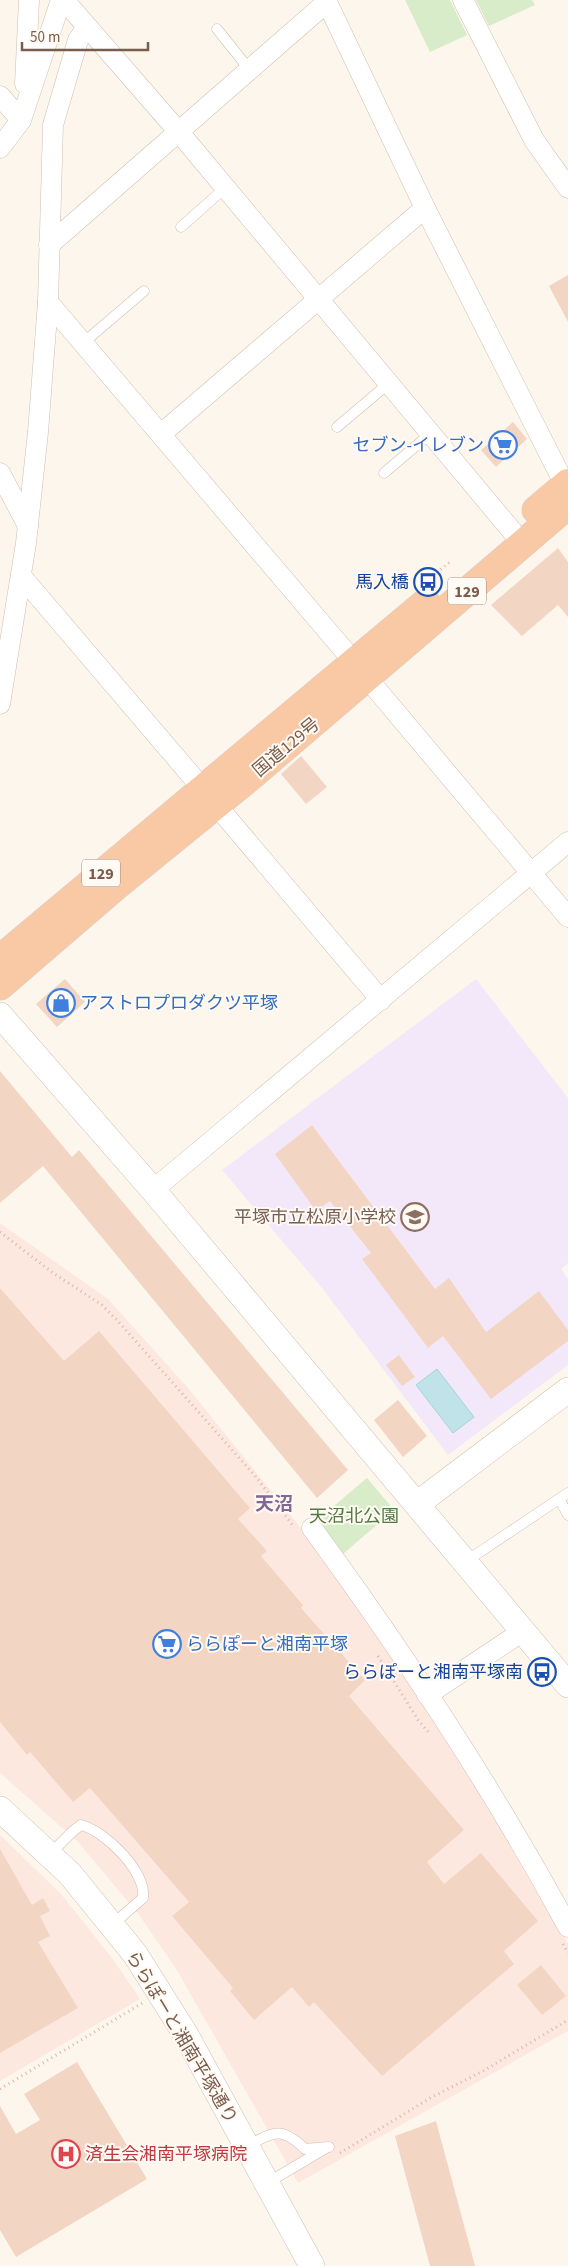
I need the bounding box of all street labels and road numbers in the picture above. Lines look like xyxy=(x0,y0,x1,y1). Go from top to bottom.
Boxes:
road number: 129 xyxy=(448,578,486,604)
street label: 国道129号 xyxy=(247,712,325,783)
road number: 129 xyxy=(82,860,120,886)
street label: ららぽーと湘南平塚通り xyxy=(120,1946,243,2129)

